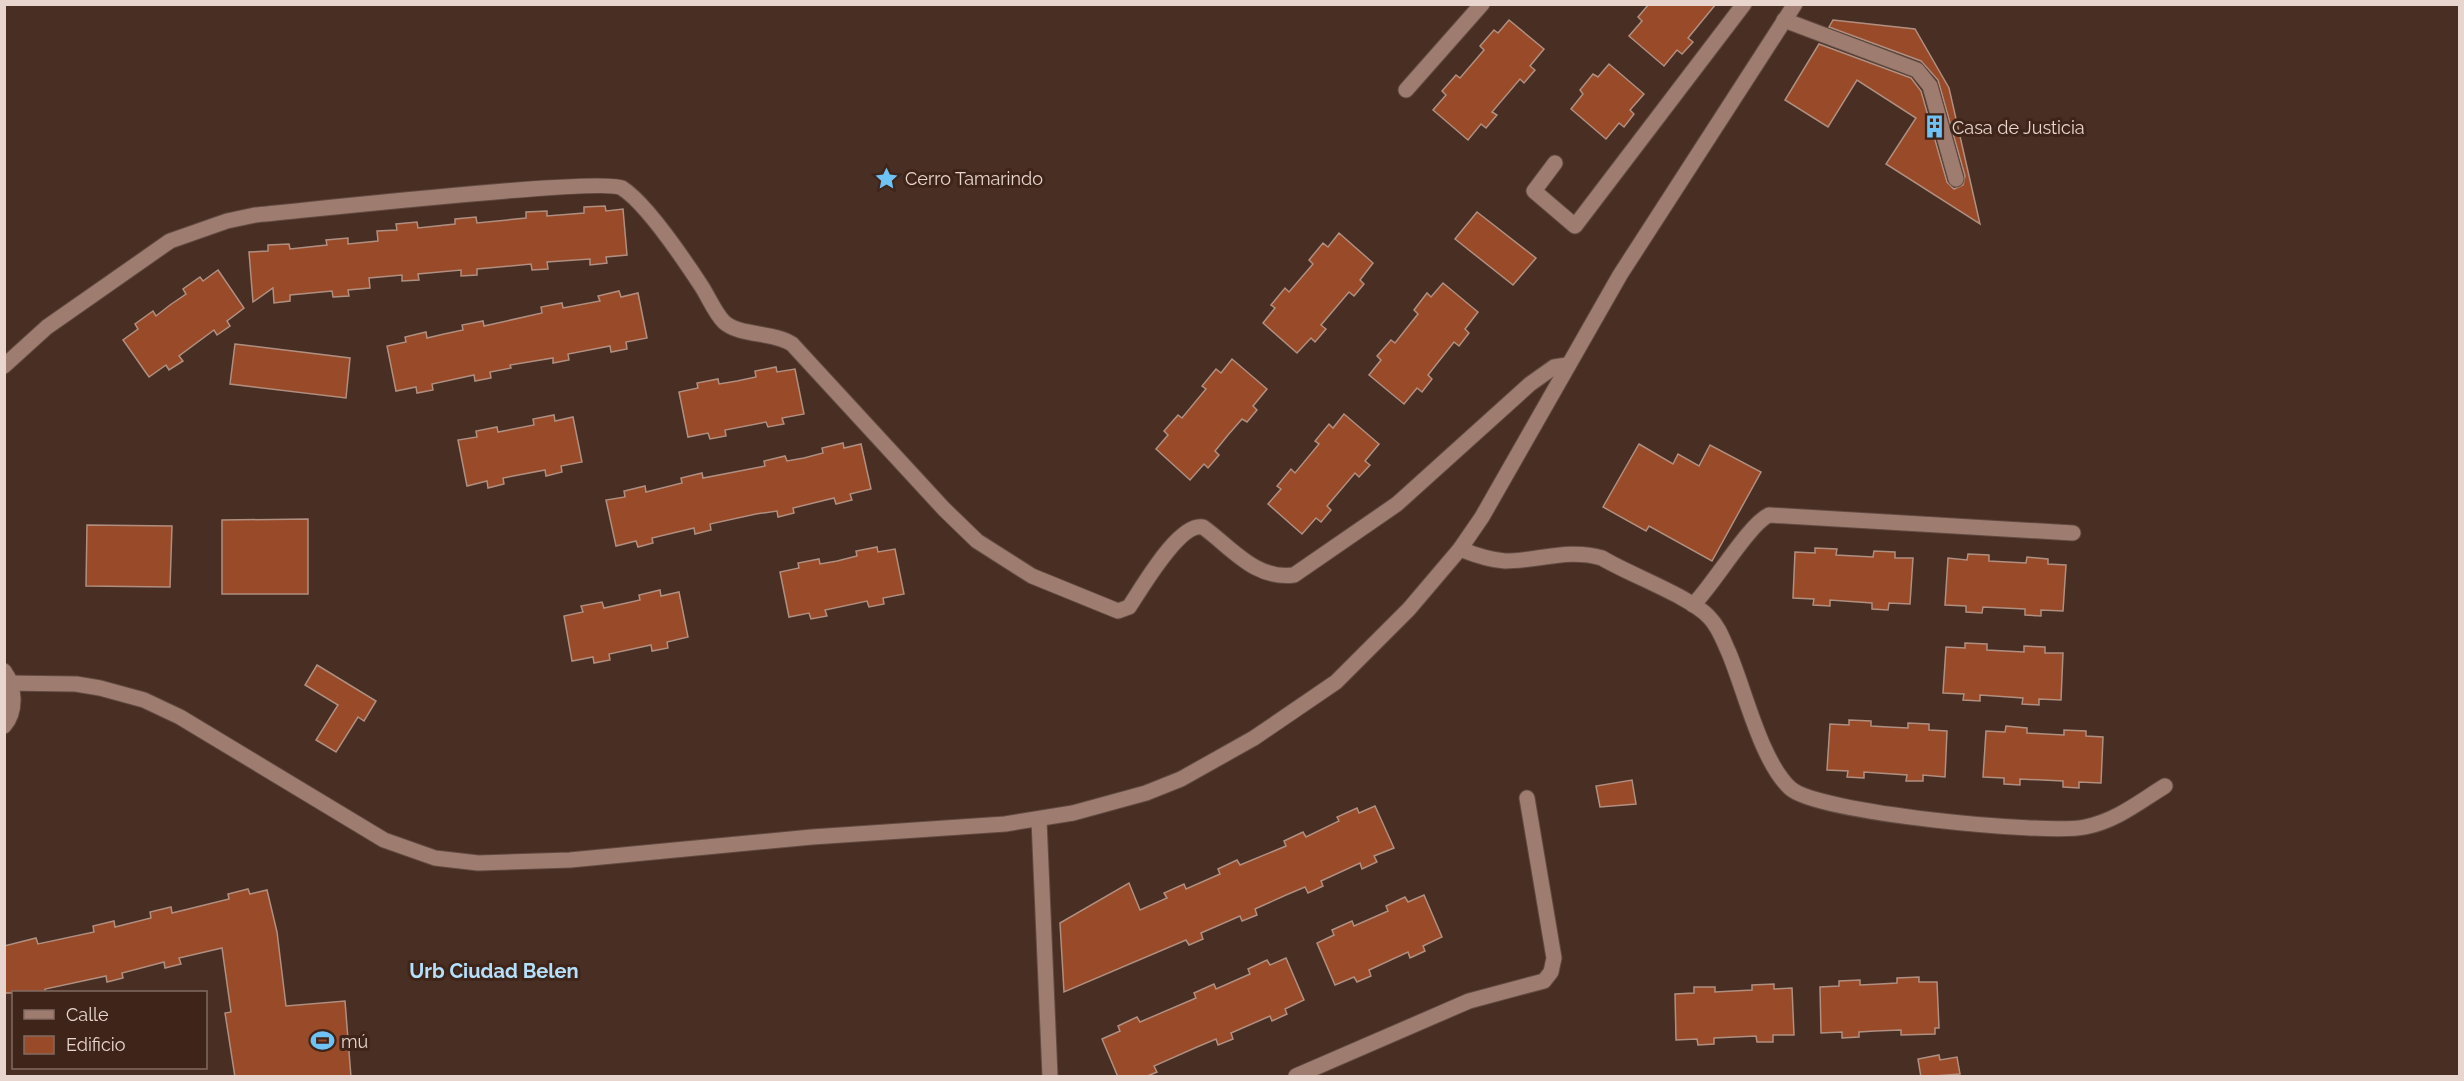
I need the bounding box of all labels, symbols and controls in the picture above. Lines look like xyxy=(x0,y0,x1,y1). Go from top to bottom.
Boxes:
building icon: Casa de Justicia xyxy=(1921,114,1947,140)
place label: Casa de Justicia xyxy=(1952,117,2085,138)
place icon: Cerro Tamarindo xyxy=(874,165,900,191)
place label: Cerro Tamarindo xyxy=(905,168,1043,189)
district label: Urb Ciudad Belen xyxy=(409,959,579,983)
legend xyxy=(12,991,207,1069)
text: Calle xyxy=(66,1004,109,1025)
sports icon: mú xyxy=(310,1028,336,1054)
place label: mú xyxy=(341,1031,368,1052)
text: Edificio xyxy=(66,1034,126,1055)

